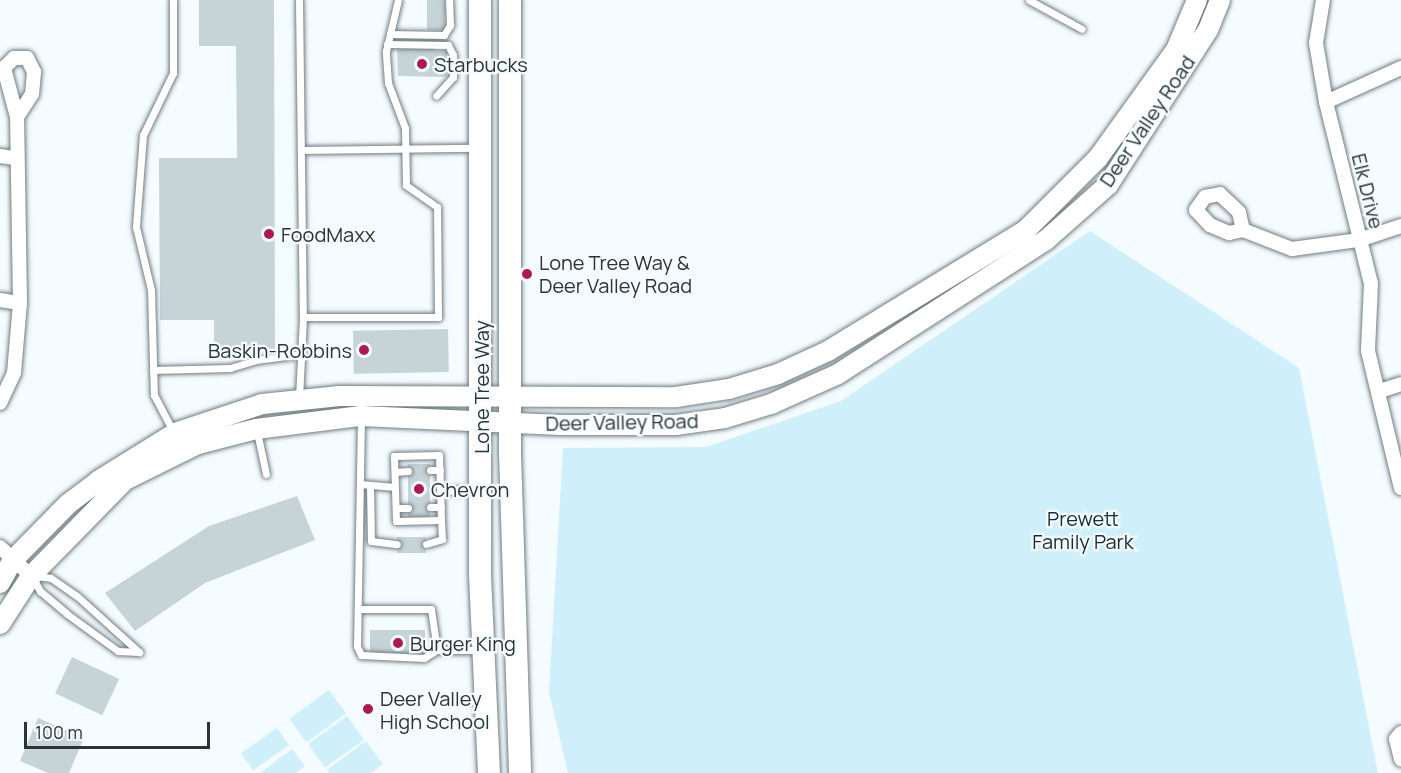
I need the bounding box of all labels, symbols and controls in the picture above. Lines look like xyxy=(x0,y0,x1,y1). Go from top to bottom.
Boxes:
street label: Deer Valley Road xyxy=(1094,51,1200,191)
place label: Starbucks xyxy=(434,52,528,76)
marker: Starbucks xyxy=(415,57,429,71)
street label: Elk Drive xyxy=(1347,151,1389,231)
place label: FoodMaxx xyxy=(281,222,375,246)
marker: FoodMaxx xyxy=(262,227,276,241)
place label: Lone Tree Way & Deer Valley Road xyxy=(539,250,692,297)
marker: Lone Tree Way & Deer Valley Road xyxy=(520,267,534,281)
street label: Lone Tree Way xyxy=(469,320,493,454)
place label: Baskin-Robbins xyxy=(208,338,352,362)
marker: Baskin-Robbins xyxy=(357,343,371,357)
street label: Deer Valley Road xyxy=(545,409,699,435)
place label: Chevron xyxy=(431,477,509,501)
marker: Chevron xyxy=(412,482,426,496)
park label: Prewett Family Park xyxy=(1032,507,1134,554)
place label: Burger King xyxy=(410,631,516,655)
marker: Burger King xyxy=(391,636,405,650)
place label: Deer Valley High School xyxy=(380,686,490,733)
marker: Deer Valley High School xyxy=(361,702,375,716)
scale bar xyxy=(27,710,213,748)
text: 100 m xyxy=(35,720,83,744)

